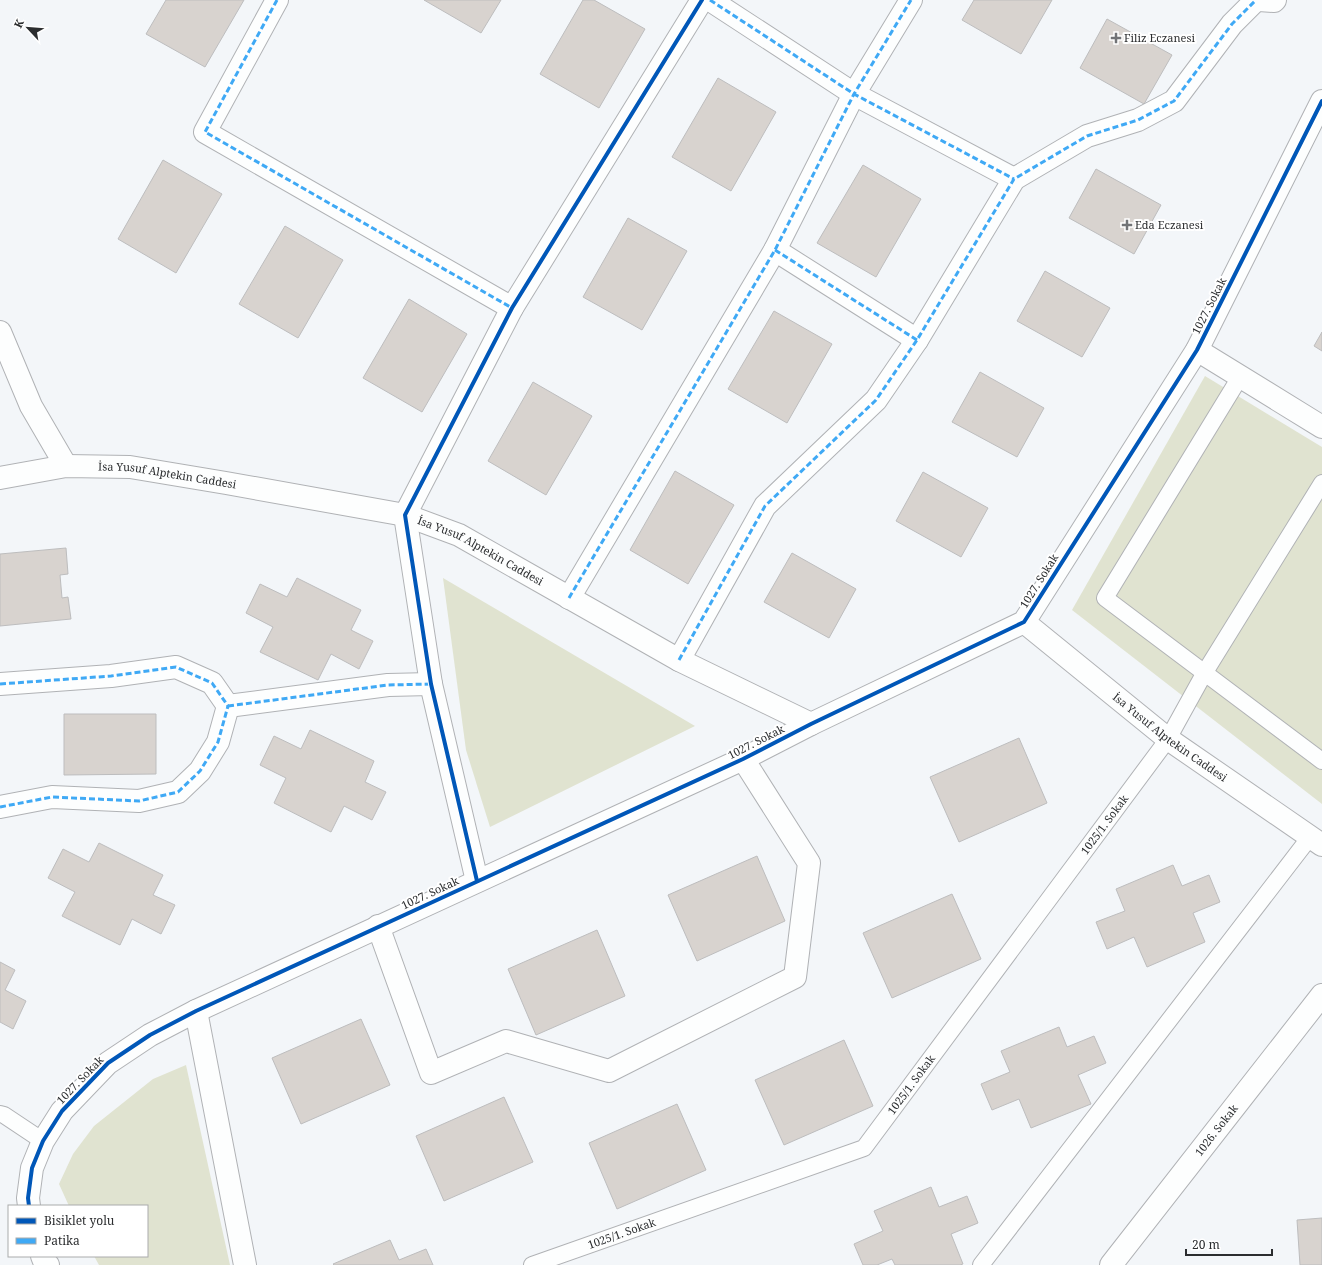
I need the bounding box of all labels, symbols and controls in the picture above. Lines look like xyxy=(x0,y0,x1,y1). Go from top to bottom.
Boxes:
north arrow xyxy=(8,8,48,48)
text: K xyxy=(10,16,27,30)
place label: Filiz Eczanesi xyxy=(1124,30,1195,45)
marker: Filiz Eczanesi xyxy=(1111,33,1121,43)
place label: Eda Eczanesi xyxy=(1135,217,1204,232)
marker: Eda Eczanesi xyxy=(1122,220,1132,230)
street label: 1027. Sokak xyxy=(1188,274,1229,337)
street label: İsa Yusuf Alptekin Caddesi xyxy=(98,459,238,492)
street label: İsa Yusuf Alptekin Caddesi xyxy=(416,512,547,589)
street label: 1027. Sokak xyxy=(1016,550,1062,611)
street label: İsa Yusuf Alptekin Caddesi xyxy=(1110,689,1231,785)
street label: 1027. Sokak xyxy=(725,721,787,762)
street label: 1025/1. Sokak xyxy=(1077,791,1132,857)
street label: 1027. Sokak xyxy=(399,872,461,912)
street label: 1025/1. Sokak xyxy=(884,1051,938,1117)
street label: 1027. Sokak xyxy=(53,1052,107,1107)
street label: 1026. Sokak xyxy=(1191,1101,1241,1159)
legend xyxy=(8,1205,148,1257)
text: Bisiklet yolu xyxy=(44,1212,115,1229)
street label: 1025/1. Sokak xyxy=(585,1214,658,1252)
scale bar xyxy=(1186,1231,1272,1257)
text: Patika xyxy=(44,1232,80,1249)
text: 20 m xyxy=(1192,1236,1220,1253)

